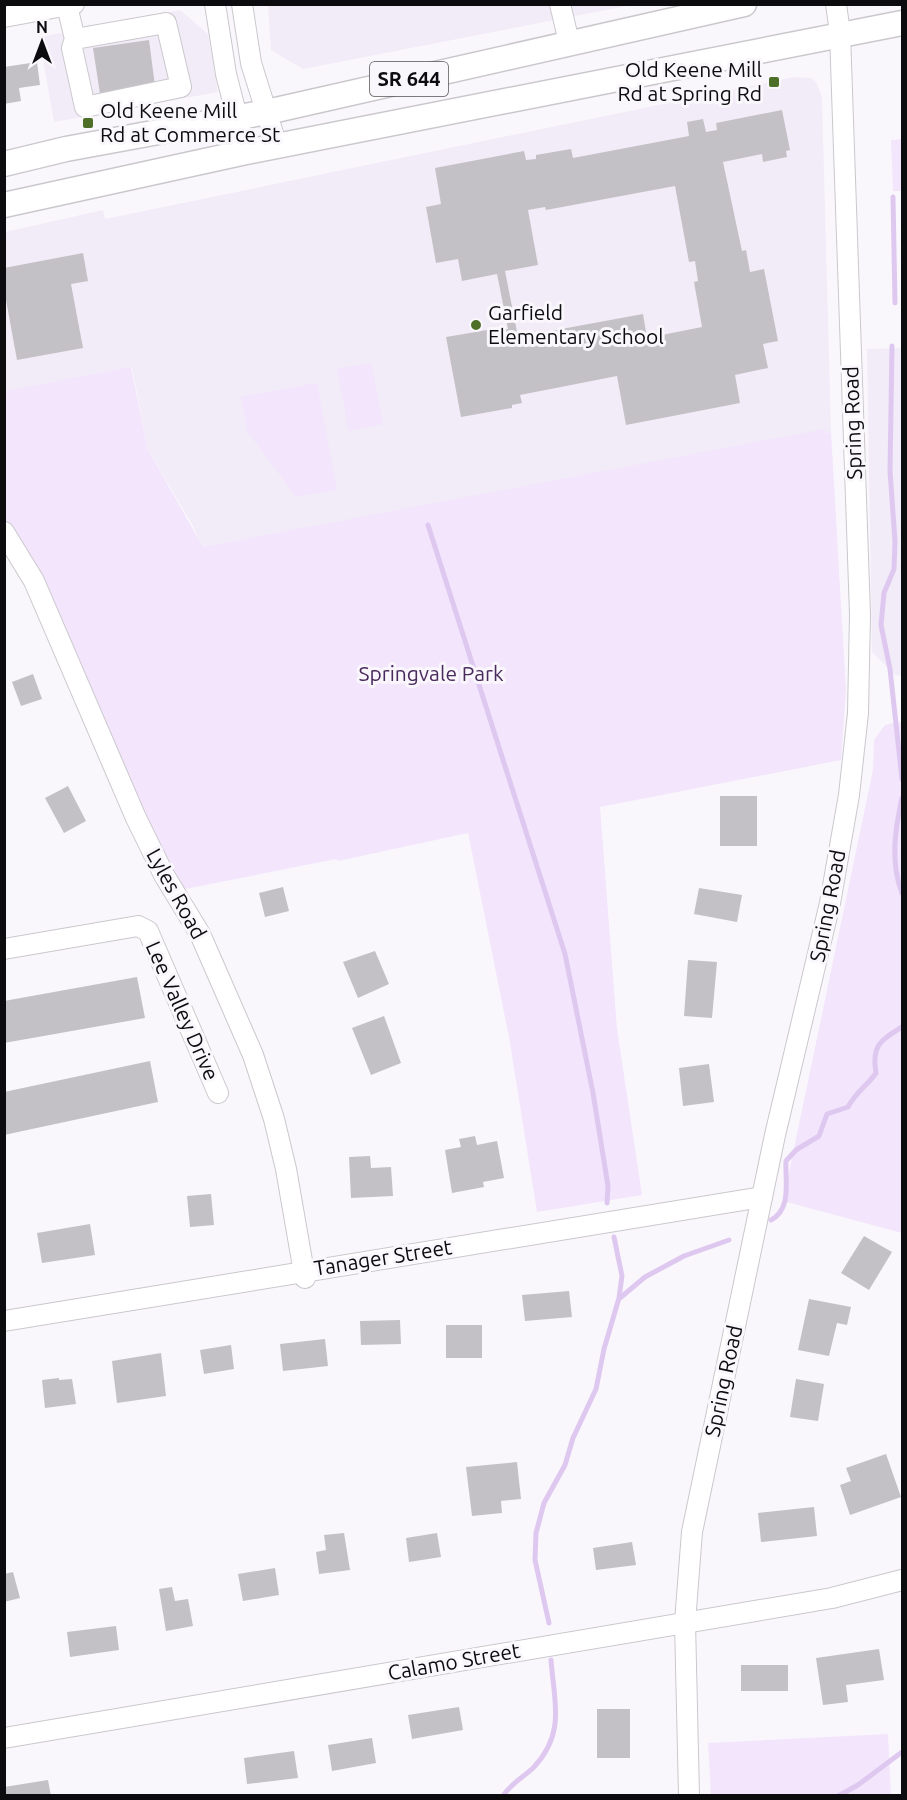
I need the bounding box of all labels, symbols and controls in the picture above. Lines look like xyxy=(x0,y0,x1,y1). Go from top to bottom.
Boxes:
north arrow xyxy=(12,12,72,72)
text: N xyxy=(36,18,48,36)
place label: Old Keene Mill Rd at Spring Rd xyxy=(617,57,762,105)
road number: SR 644 xyxy=(370,62,448,96)
marker: Old Keene Mill Rd at Spring Rd xyxy=(767,75,781,89)
place label: Old Keene Mill Rd at Commerce St xyxy=(100,98,280,146)
marker: Old Keene Mill Rd at Commerce St xyxy=(81,116,95,130)
place label: Garfield Elementary School xyxy=(488,300,664,348)
marker: Garfield Elementary School xyxy=(469,318,483,332)
street label: Spring Road xyxy=(838,366,866,480)
park label: Springvale Park xyxy=(358,661,504,685)
street label: Lyles Road xyxy=(142,844,212,943)
street label: Spring Road xyxy=(804,848,850,964)
street label: Lee Valley Drive xyxy=(142,937,224,1084)
street label: Tanager Street xyxy=(312,1234,454,1280)
street label: Spring Road xyxy=(699,1323,747,1439)
street label: Calamo Street xyxy=(386,1638,522,1684)

